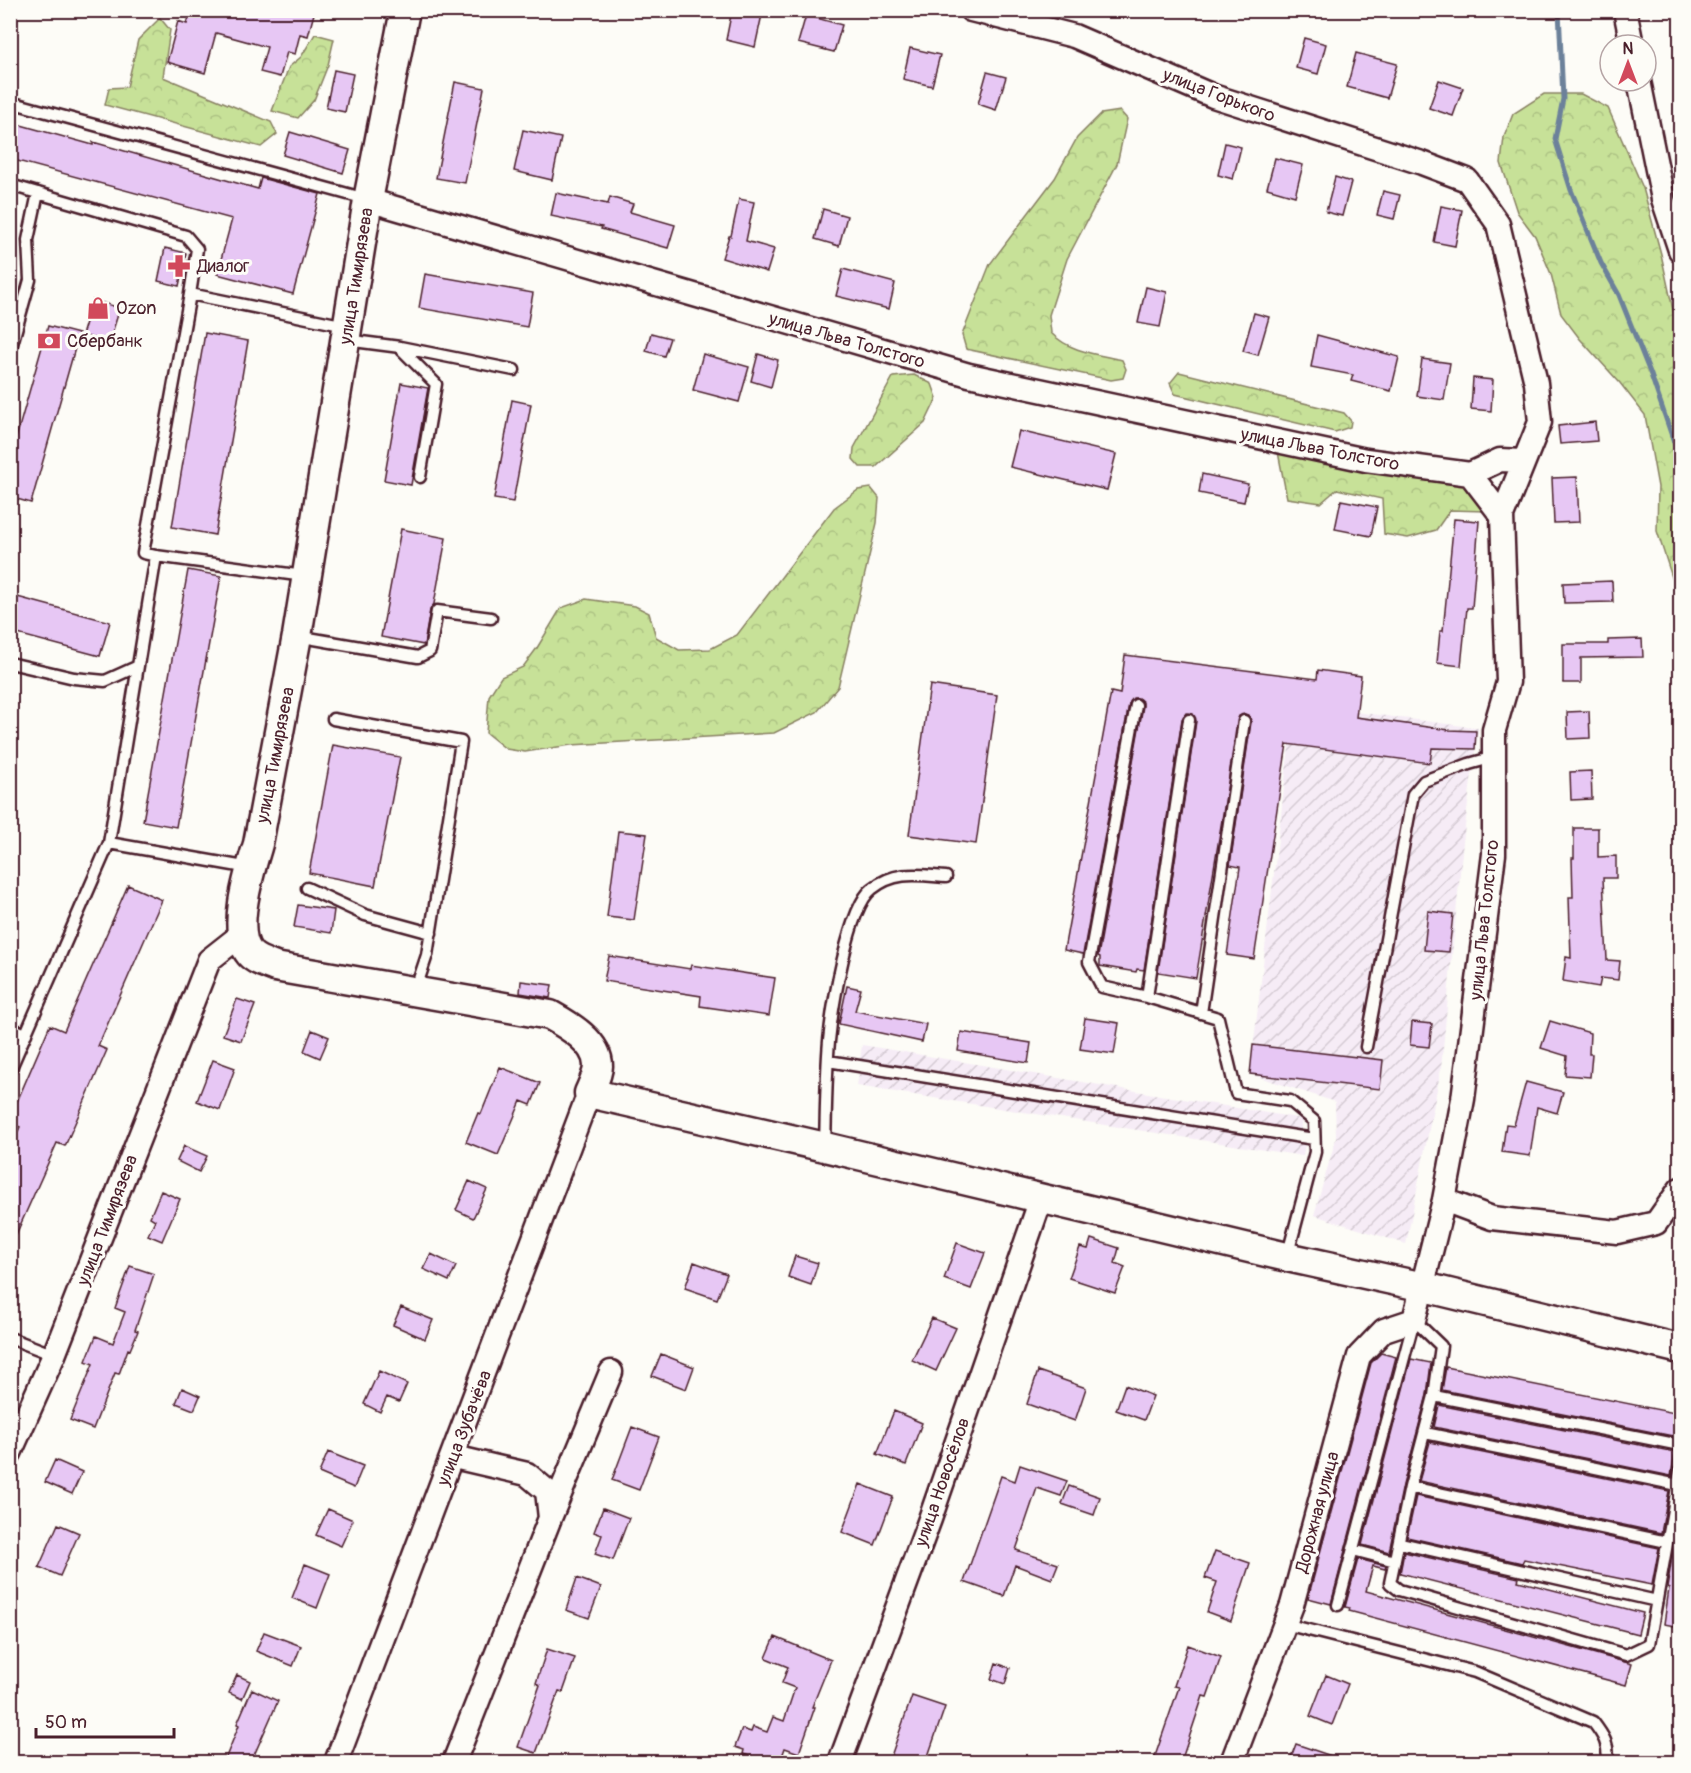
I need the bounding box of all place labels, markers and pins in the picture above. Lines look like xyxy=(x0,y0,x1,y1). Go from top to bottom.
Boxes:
pharmacy icon: Диалог xyxy=(166,253,192,279)
place label: Диалог xyxy=(196,255,249,278)
shop icon: Ozon xyxy=(85,295,111,321)
place label: Ozon xyxy=(116,297,156,320)
bank icon: Сбербанк xyxy=(36,328,62,354)
place label: Сбербанк xyxy=(67,330,143,353)

